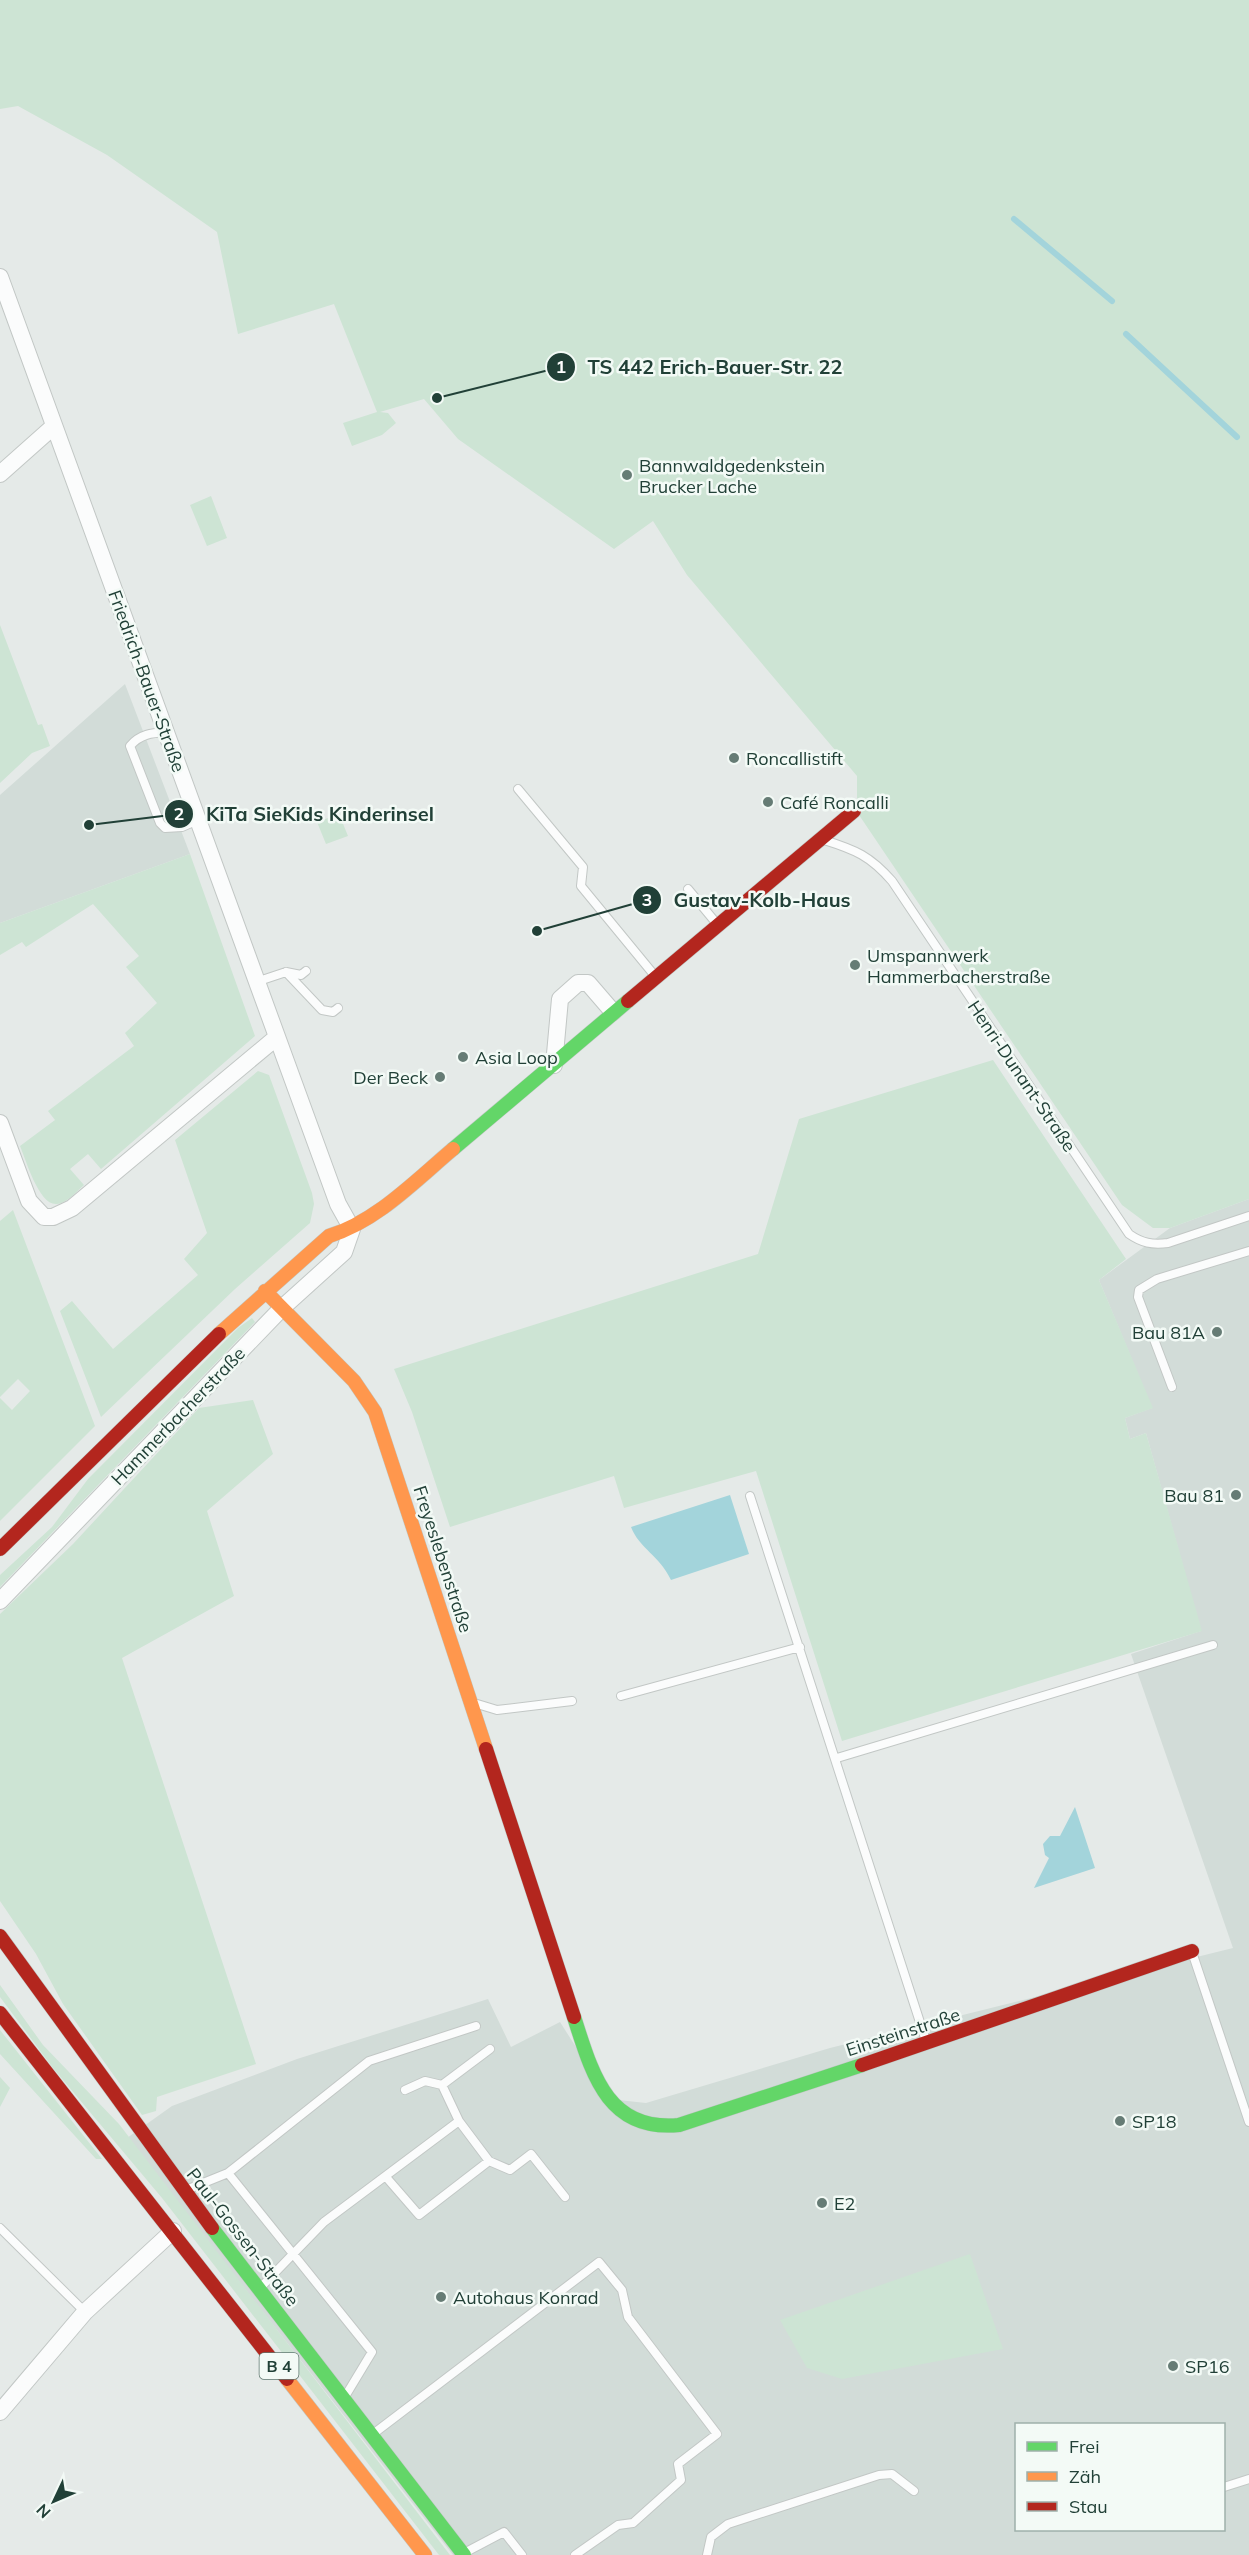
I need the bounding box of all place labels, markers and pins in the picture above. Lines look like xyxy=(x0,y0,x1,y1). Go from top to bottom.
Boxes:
callout: TS 442 Erich-Bauer-Str. 22 xyxy=(546,348,854,386)
place label: Bannwaldgedenkstein Brucker Lache xyxy=(639,454,825,498)
marker: Bannwaldgedenkstein Brucker Lache xyxy=(620,468,634,482)
place label: Roncallistift xyxy=(746,747,843,770)
marker: Roncallistift xyxy=(727,751,741,765)
place label: Café Roncalli xyxy=(780,791,889,814)
callout: KiTa SieKids Kinderinsel xyxy=(164,795,446,833)
marker: Café Roncalli xyxy=(761,795,775,809)
callout: Gustav-Kolb-Haus xyxy=(632,881,863,919)
place label: Umspannwerk Hammerbacherstraße xyxy=(867,944,1050,988)
marker: Umspannwerk Hammerbacherstraße xyxy=(848,958,862,972)
place label: Asia Loop xyxy=(475,1046,558,1069)
marker: Asia Loop xyxy=(456,1050,470,1064)
place label: Der Beck xyxy=(353,1066,429,1089)
marker: Der Beck xyxy=(433,1070,447,1084)
place label: Bau 81A xyxy=(1132,1321,1205,1344)
marker: Bau 81A xyxy=(1210,1325,1224,1339)
place label: Bau 81 xyxy=(1164,1484,1224,1507)
marker: Bau 81 xyxy=(1229,1488,1243,1502)
place label: SP18 xyxy=(1132,2110,1177,2133)
marker: SP18 xyxy=(1113,2114,1127,2128)
place label: E2 xyxy=(834,2192,855,2215)
marker: E2 xyxy=(815,2196,829,2210)
place label: Autohaus Konrad xyxy=(453,2286,599,2309)
marker: Autohaus Konrad xyxy=(434,2290,448,2304)
place label: SP16 xyxy=(1185,2355,1230,2378)
marker: SP16 xyxy=(1166,2359,1180,2373)

